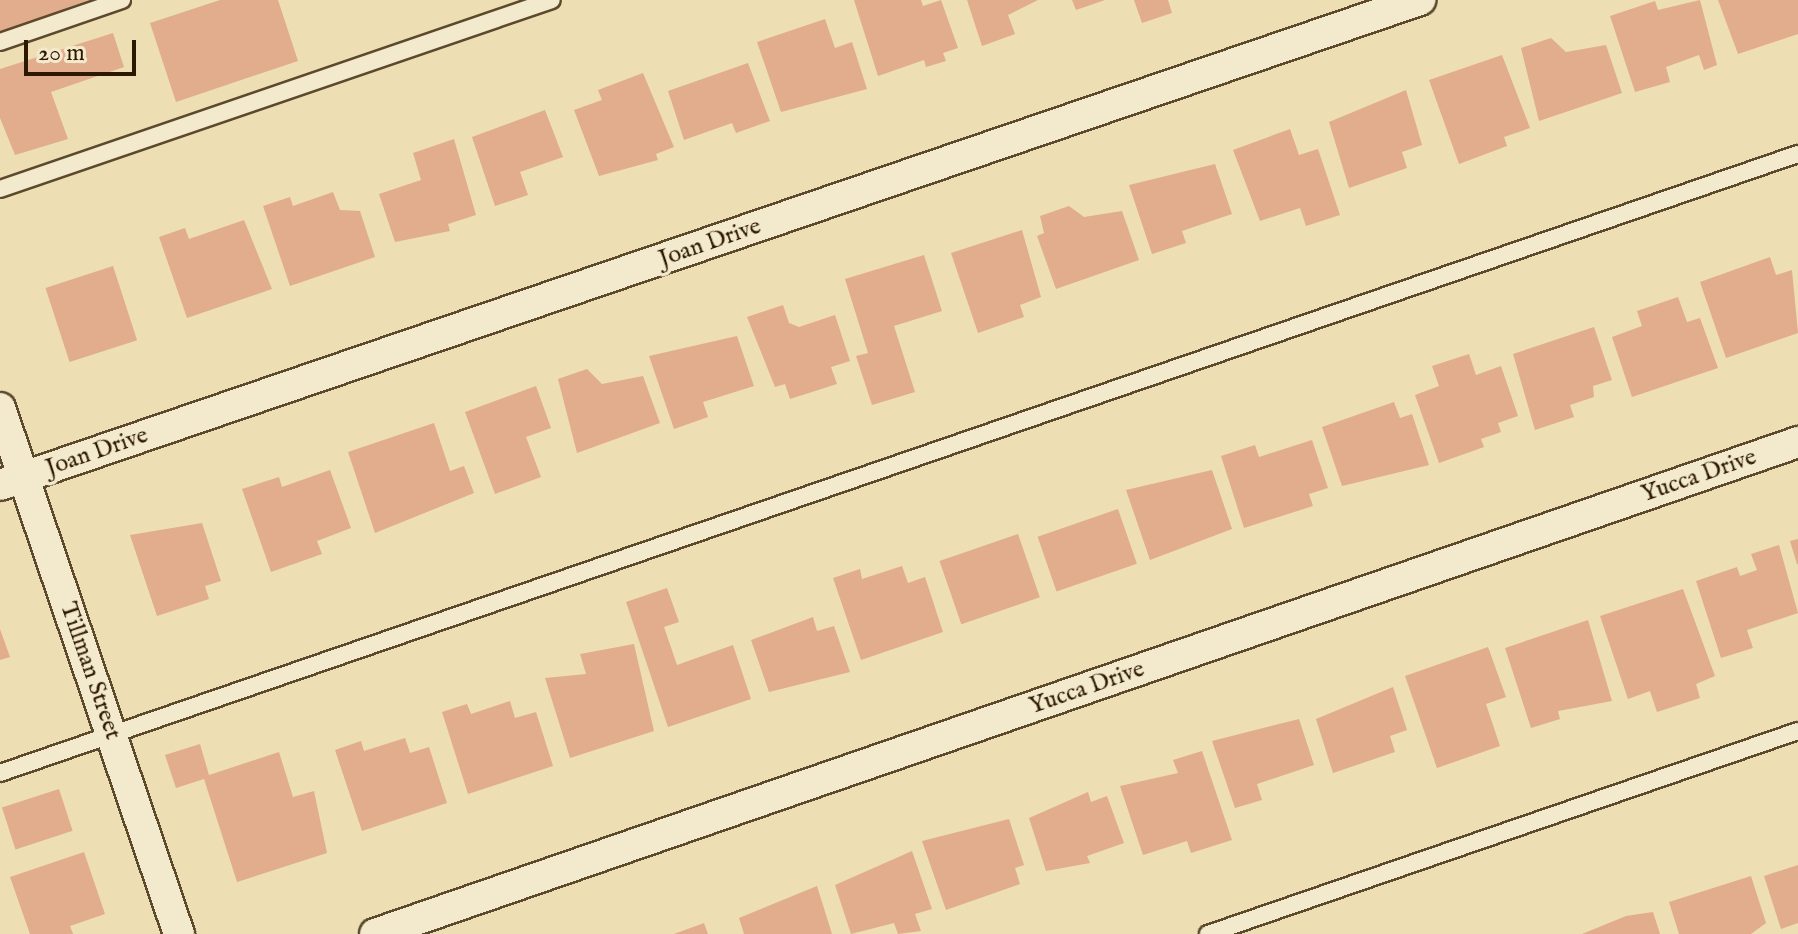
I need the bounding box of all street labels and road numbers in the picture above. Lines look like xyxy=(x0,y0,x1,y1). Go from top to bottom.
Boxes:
street label: Joan Drive xyxy=(655,212,765,274)
street label: Joan Drive xyxy=(42,421,152,483)
street label: Yucca Drive xyxy=(1638,443,1760,509)
street label: Tillman Street xyxy=(53,598,127,744)
street label: Yucca Drive xyxy=(1026,655,1148,721)

